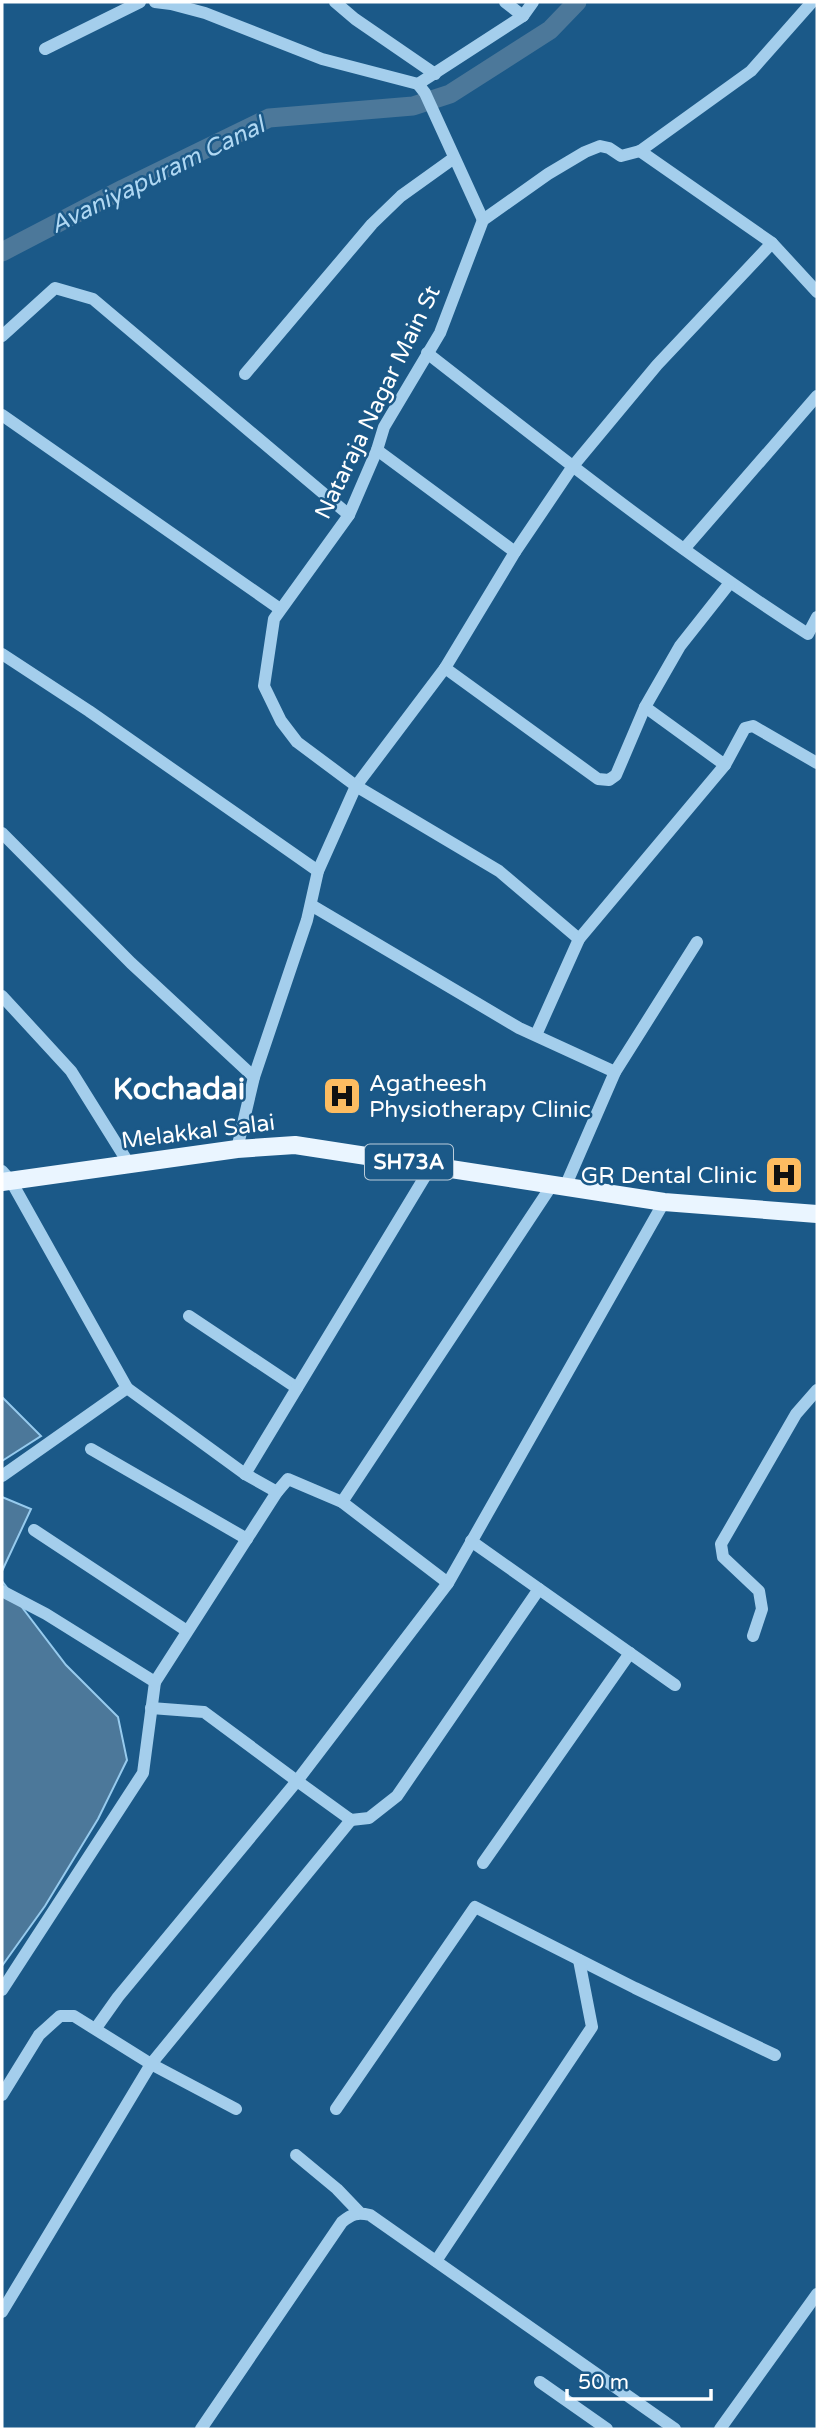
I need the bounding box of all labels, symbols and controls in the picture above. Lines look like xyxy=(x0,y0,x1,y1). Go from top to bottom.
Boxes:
water label: Avaniyapuram Canal xyxy=(45,110,272,240)
street label: Nataraja Nagar Main St xyxy=(309,281,447,524)
place label: Agatheesh Physiotherapy Clinic xyxy=(369,1070,591,1124)
district label: Kochadai xyxy=(113,1071,245,1108)
hospital icon: Agatheesh Physiotherapy Clinic xyxy=(321,1075,363,1117)
street label: Melakkal Salai xyxy=(120,1109,277,1155)
road number: SH73A xyxy=(365,1144,453,1180)
hospital icon: GR Dental Clinic xyxy=(763,1154,805,1196)
place label: GR Dental Clinic xyxy=(581,1162,757,1190)
scale bar xyxy=(567,2358,710,2402)
text: 50 m xyxy=(578,2370,629,2395)

